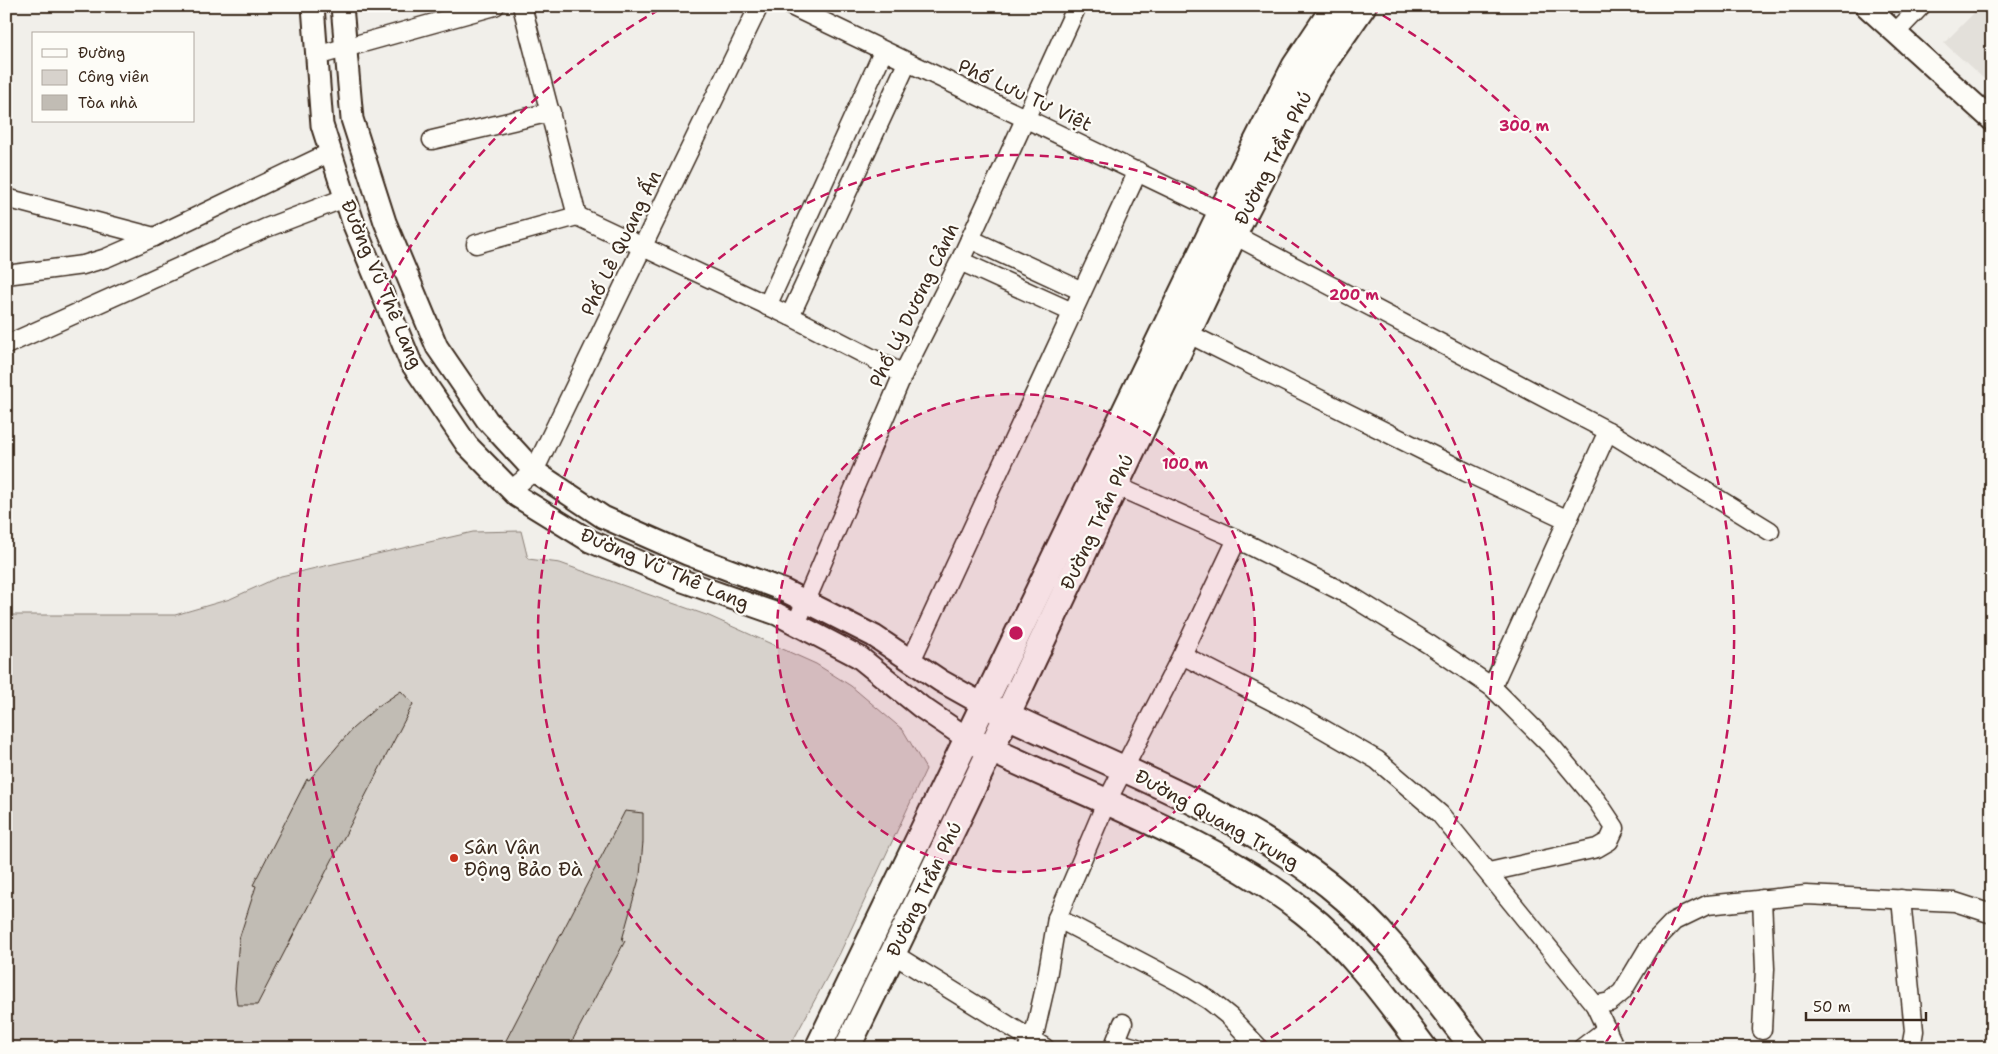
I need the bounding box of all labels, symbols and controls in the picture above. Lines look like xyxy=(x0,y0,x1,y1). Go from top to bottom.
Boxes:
legend xyxy=(32,32,195,122)
text: Đường xyxy=(78,43,125,63)
street label: Phố Lưu Tư Việt xyxy=(954,53,1096,137)
text: Công viên xyxy=(78,67,149,87)
street label: Đường Trần Phú xyxy=(1228,87,1318,229)
text: Tòa nhà xyxy=(78,93,138,113)
text: 300 m xyxy=(1499,116,1549,136)
street label: Phố Lê Quang Ấn xyxy=(572,165,667,320)
street label: Đường Vũ Thê Lang xyxy=(335,196,429,372)
street label: Phố Lý Dương Cảnh xyxy=(863,219,965,391)
text: 200 m xyxy=(1329,285,1379,305)
street label: Đường Trần Phú xyxy=(1055,450,1139,594)
text: 100 m xyxy=(1162,454,1208,474)
street label: Đường Vũ Thê Lang xyxy=(577,522,753,616)
centre of rings xyxy=(1007,624,1025,642)
street label: Đường Quang Trung xyxy=(1130,763,1304,875)
street label: Đường Trần Phú xyxy=(881,817,967,961)
place label: Sân Vận Động Bảo Đà xyxy=(464,835,583,882)
marker: Sân Vận Động Bảo Đà xyxy=(448,852,460,864)
scale bar xyxy=(1806,989,1926,1021)
text: 50 m xyxy=(1813,997,1851,1017)

